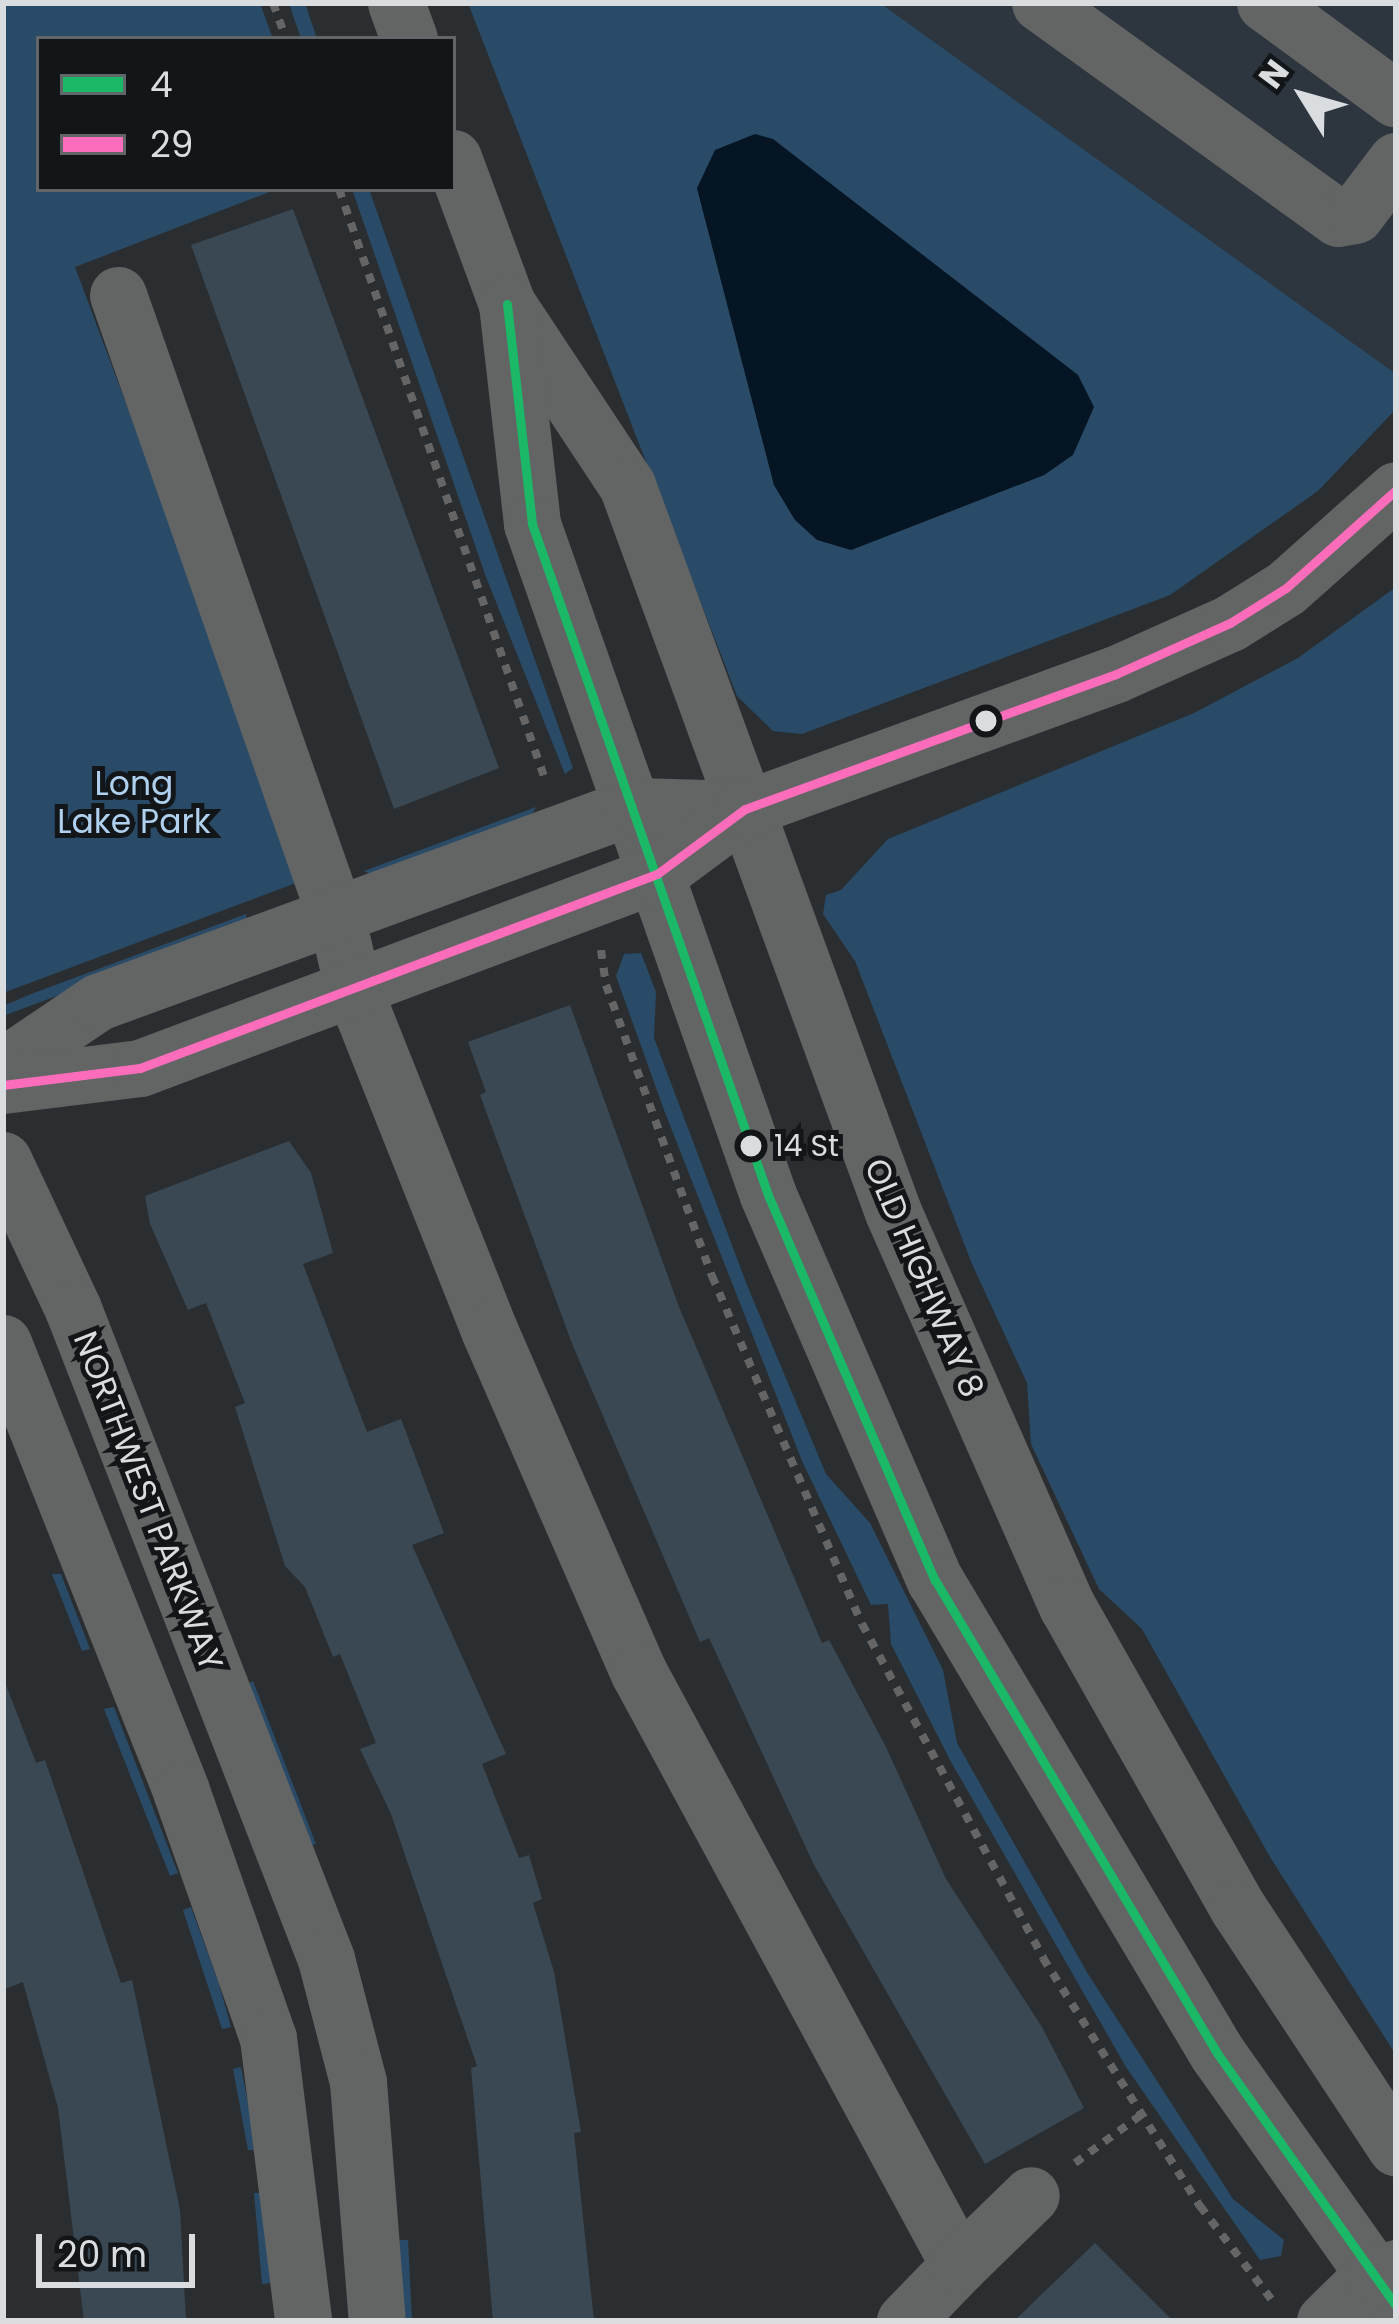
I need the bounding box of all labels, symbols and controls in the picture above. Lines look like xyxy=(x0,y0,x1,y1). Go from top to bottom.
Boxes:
legend xyxy=(36,36,456,192)
north arrow xyxy=(1243,36,1363,156)
text: N xyxy=(1248,50,1300,98)
text: 4 xyxy=(150,59,173,110)
text: 29 xyxy=(150,119,193,170)
unlabelled marker xyxy=(975,710,997,732)
park label: Long Lake Park xyxy=(57,764,211,842)
place label: 14 St xyxy=(774,1128,839,1164)
marker: 14 St xyxy=(740,1135,762,1157)
street label: OLD HIGHWAY 8 xyxy=(856,1153,992,1403)
street label: NORTHWEST PARKWAY xyxy=(65,1326,231,1676)
scale bar xyxy=(42,2210,201,2284)
text: 20 m xyxy=(57,2229,147,2280)

